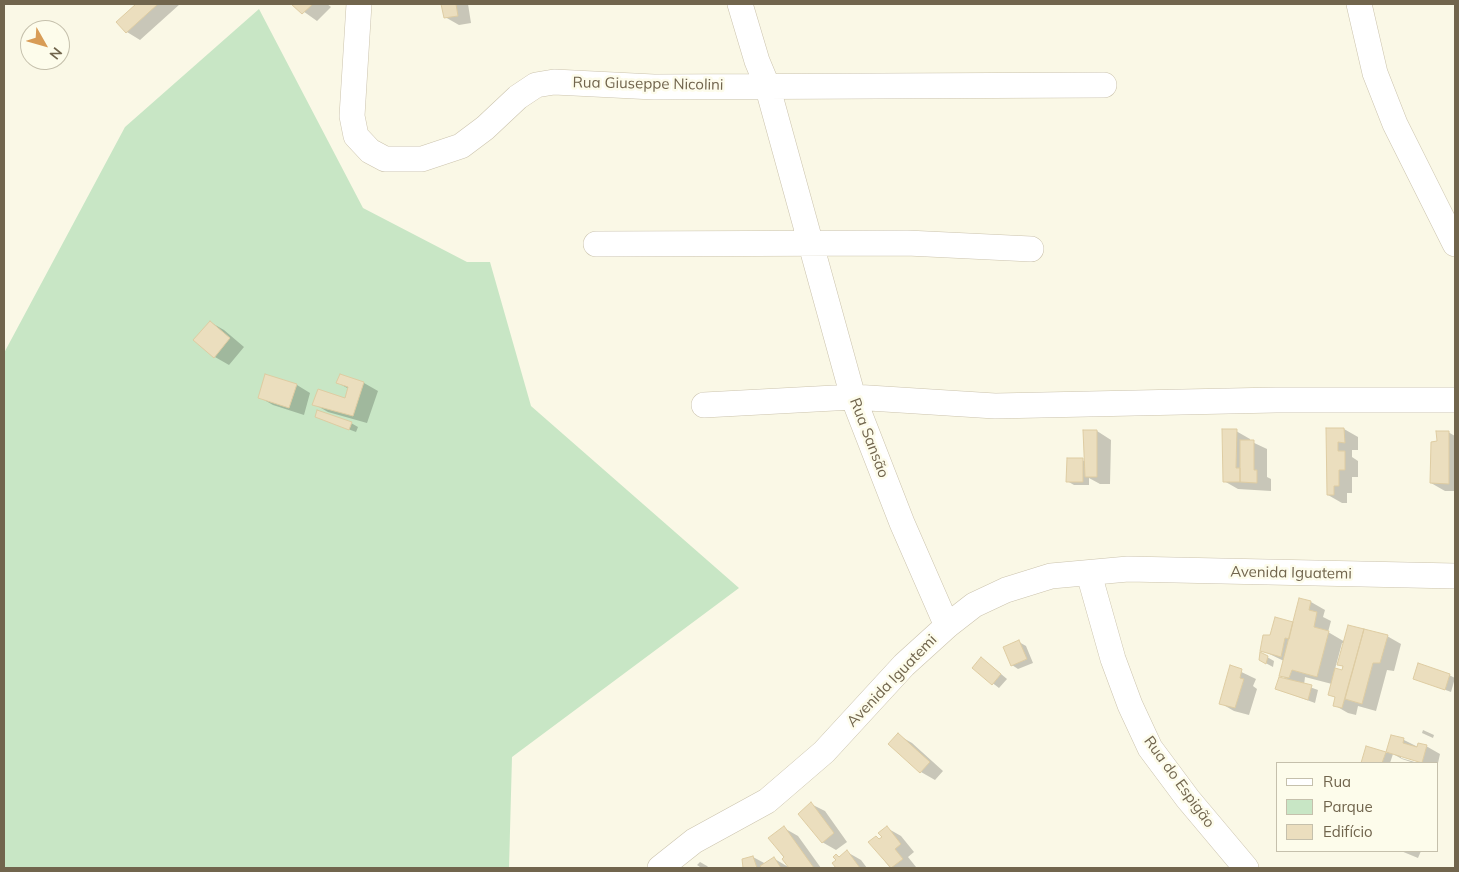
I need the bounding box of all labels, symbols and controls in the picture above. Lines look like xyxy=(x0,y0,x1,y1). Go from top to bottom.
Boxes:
north arrow xyxy=(20,20,70,70)
text: N xyxy=(46,44,66,63)
street label: Rua Giuseppe Nicolini xyxy=(572,74,724,94)
street label: Rua Sansão xyxy=(846,396,892,480)
street label: Avenida Iguatemi xyxy=(1230,563,1352,583)
street label: Avenida Iguatemi xyxy=(843,631,941,731)
street label: Rua do Espigão xyxy=(1140,733,1218,831)
legend xyxy=(1276,762,1439,852)
text: Rua xyxy=(1323,772,1351,791)
text: Parque xyxy=(1323,797,1373,816)
text: Edifício xyxy=(1323,822,1373,841)

